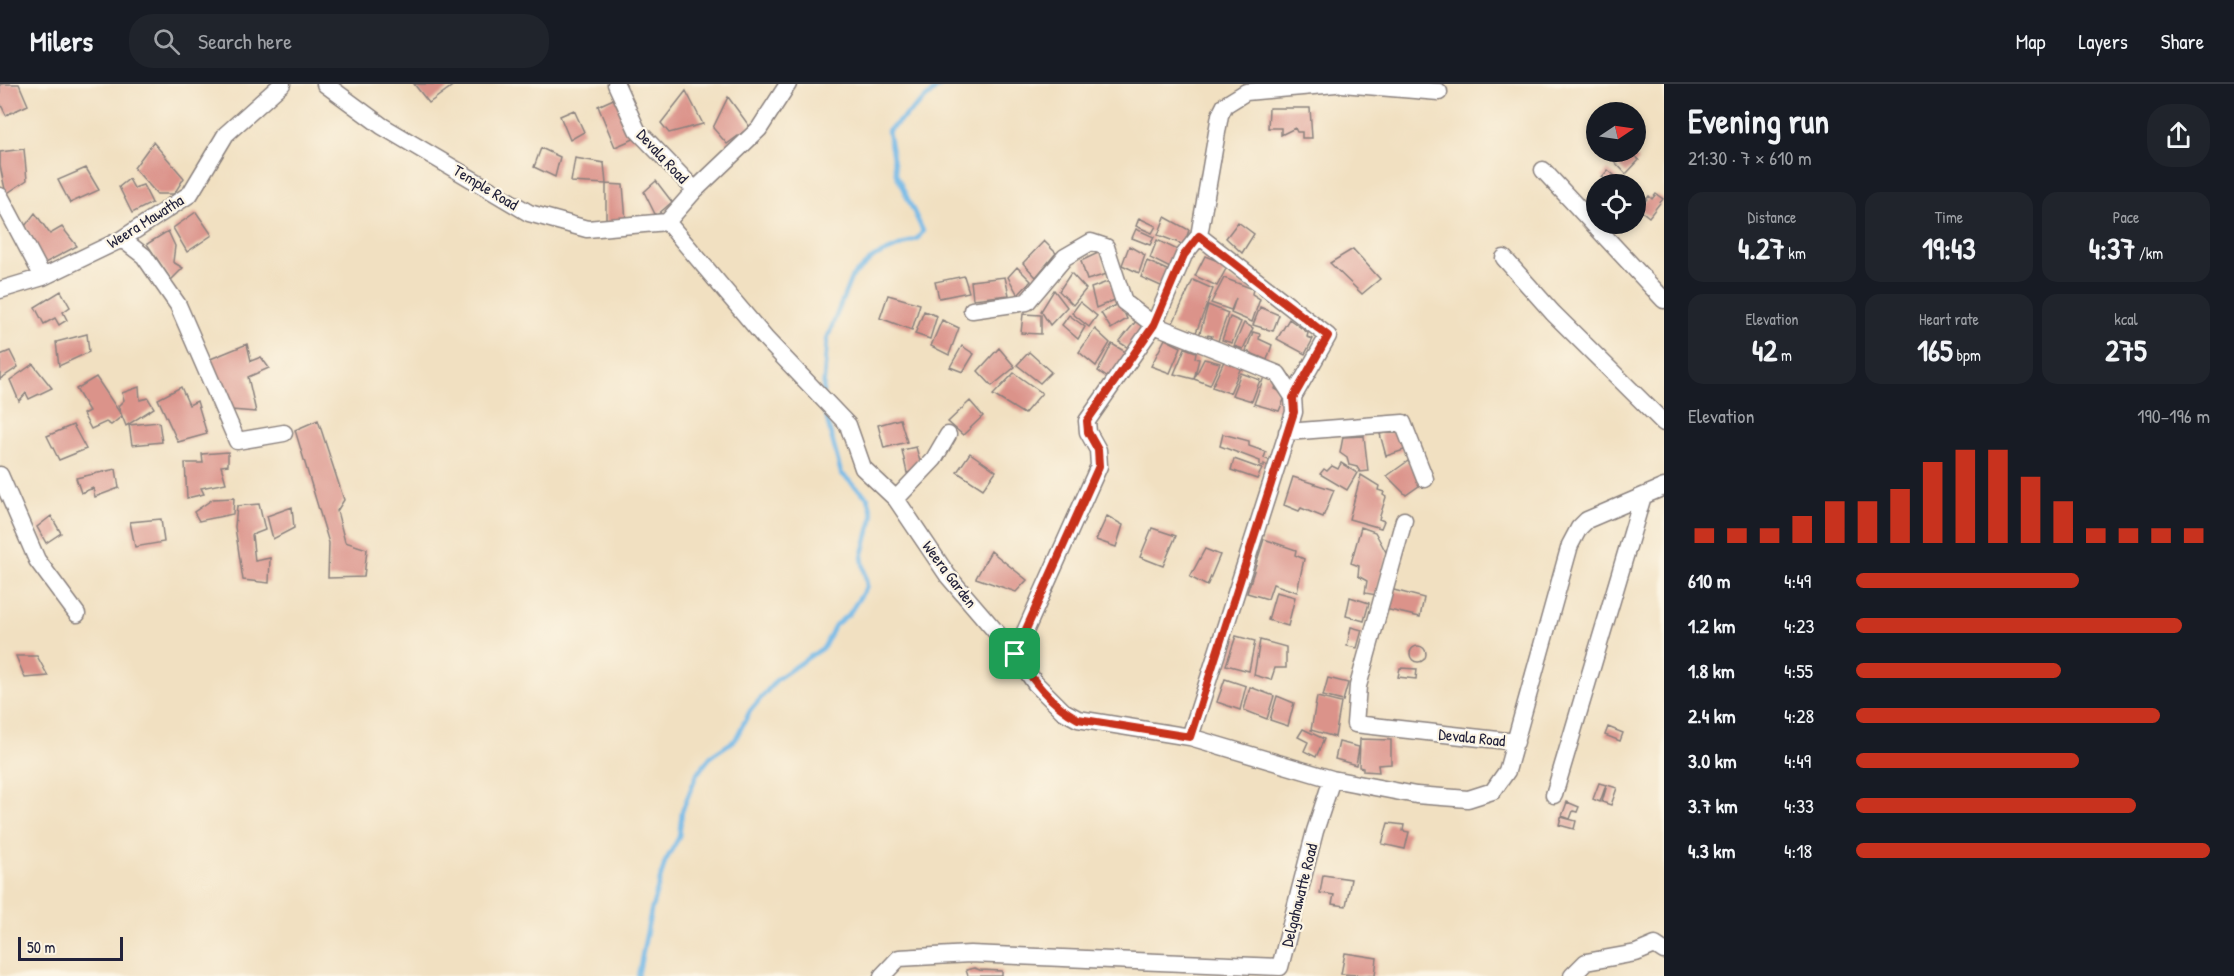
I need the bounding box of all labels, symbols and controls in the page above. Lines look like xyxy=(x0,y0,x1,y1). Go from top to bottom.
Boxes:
search box xyxy=(129,14,549,68)
text: Milers xyxy=(30,22,93,60)
icon: search xyxy=(150,25,183,58)
text: Search here xyxy=(198,26,292,56)
text: Map xyxy=(2016,27,2045,56)
text: Layers xyxy=(2078,27,2128,56)
text: Share xyxy=(2161,27,2204,56)
text: Evening run xyxy=(1688,99,1829,143)
north arrow xyxy=(1586,102,1646,162)
map controls xyxy=(1586,102,1646,234)
button: share xyxy=(2147,104,2210,167)
street label: Devala Road xyxy=(632,124,694,188)
text: 21:30 · 7 × 610 m xyxy=(1688,144,1812,171)
street label: Temple Road xyxy=(449,159,523,215)
button: locate xyxy=(1586,174,1646,234)
street label: Weera Mawatha xyxy=(102,189,188,253)
text: Distance xyxy=(1748,206,1796,228)
text: Time xyxy=(1935,206,1963,228)
text: Pace xyxy=(2113,206,2139,228)
text: 4.27 xyxy=(1738,228,1785,268)
text: 19:43 xyxy=(1922,228,1976,268)
text: 4:37 xyxy=(2089,228,2135,268)
text: km xyxy=(1785,242,1806,264)
text: /km xyxy=(2135,242,2163,264)
text: Elevation xyxy=(1745,308,1799,330)
text: Heart rate xyxy=(1919,308,1979,330)
text: kcal xyxy=(2114,308,2138,330)
text: 42 xyxy=(1752,330,1777,370)
text: 165 xyxy=(1917,330,1953,370)
text: 275 xyxy=(2105,330,2147,370)
text: m xyxy=(1777,344,1792,366)
text: bpm xyxy=(1953,344,1981,366)
text: Elevation xyxy=(1688,402,1754,429)
text: 190–196 m xyxy=(2137,402,2210,429)
street label: Weera Garden xyxy=(918,536,982,612)
text: 610 m xyxy=(1688,567,1730,594)
text: 4:49 xyxy=(1784,567,1811,594)
text: 1.2 km xyxy=(1688,612,1735,639)
text: 4:23 xyxy=(1784,612,1814,639)
pin xyxy=(989,628,1040,679)
icon: arrive xyxy=(998,637,1031,670)
text: 1.8 km xyxy=(1688,657,1735,684)
text: 4:55 xyxy=(1784,657,1813,684)
text: 2.4 km xyxy=(1688,702,1736,729)
text: 4:28 xyxy=(1784,702,1814,729)
street label: Devala Road xyxy=(1437,723,1507,751)
text: 3.0 km xyxy=(1688,747,1737,774)
text: 4:49 xyxy=(1784,747,1811,774)
text: 3.7 km xyxy=(1688,792,1738,819)
text: 4:33 xyxy=(1784,792,1814,819)
text: 4.3 km xyxy=(1688,837,1735,864)
text: 4:18 xyxy=(1784,837,1812,864)
street label: Delgahawatte Road xyxy=(1276,841,1322,949)
scale bar xyxy=(18,934,123,962)
text: 50 m xyxy=(27,936,56,958)

